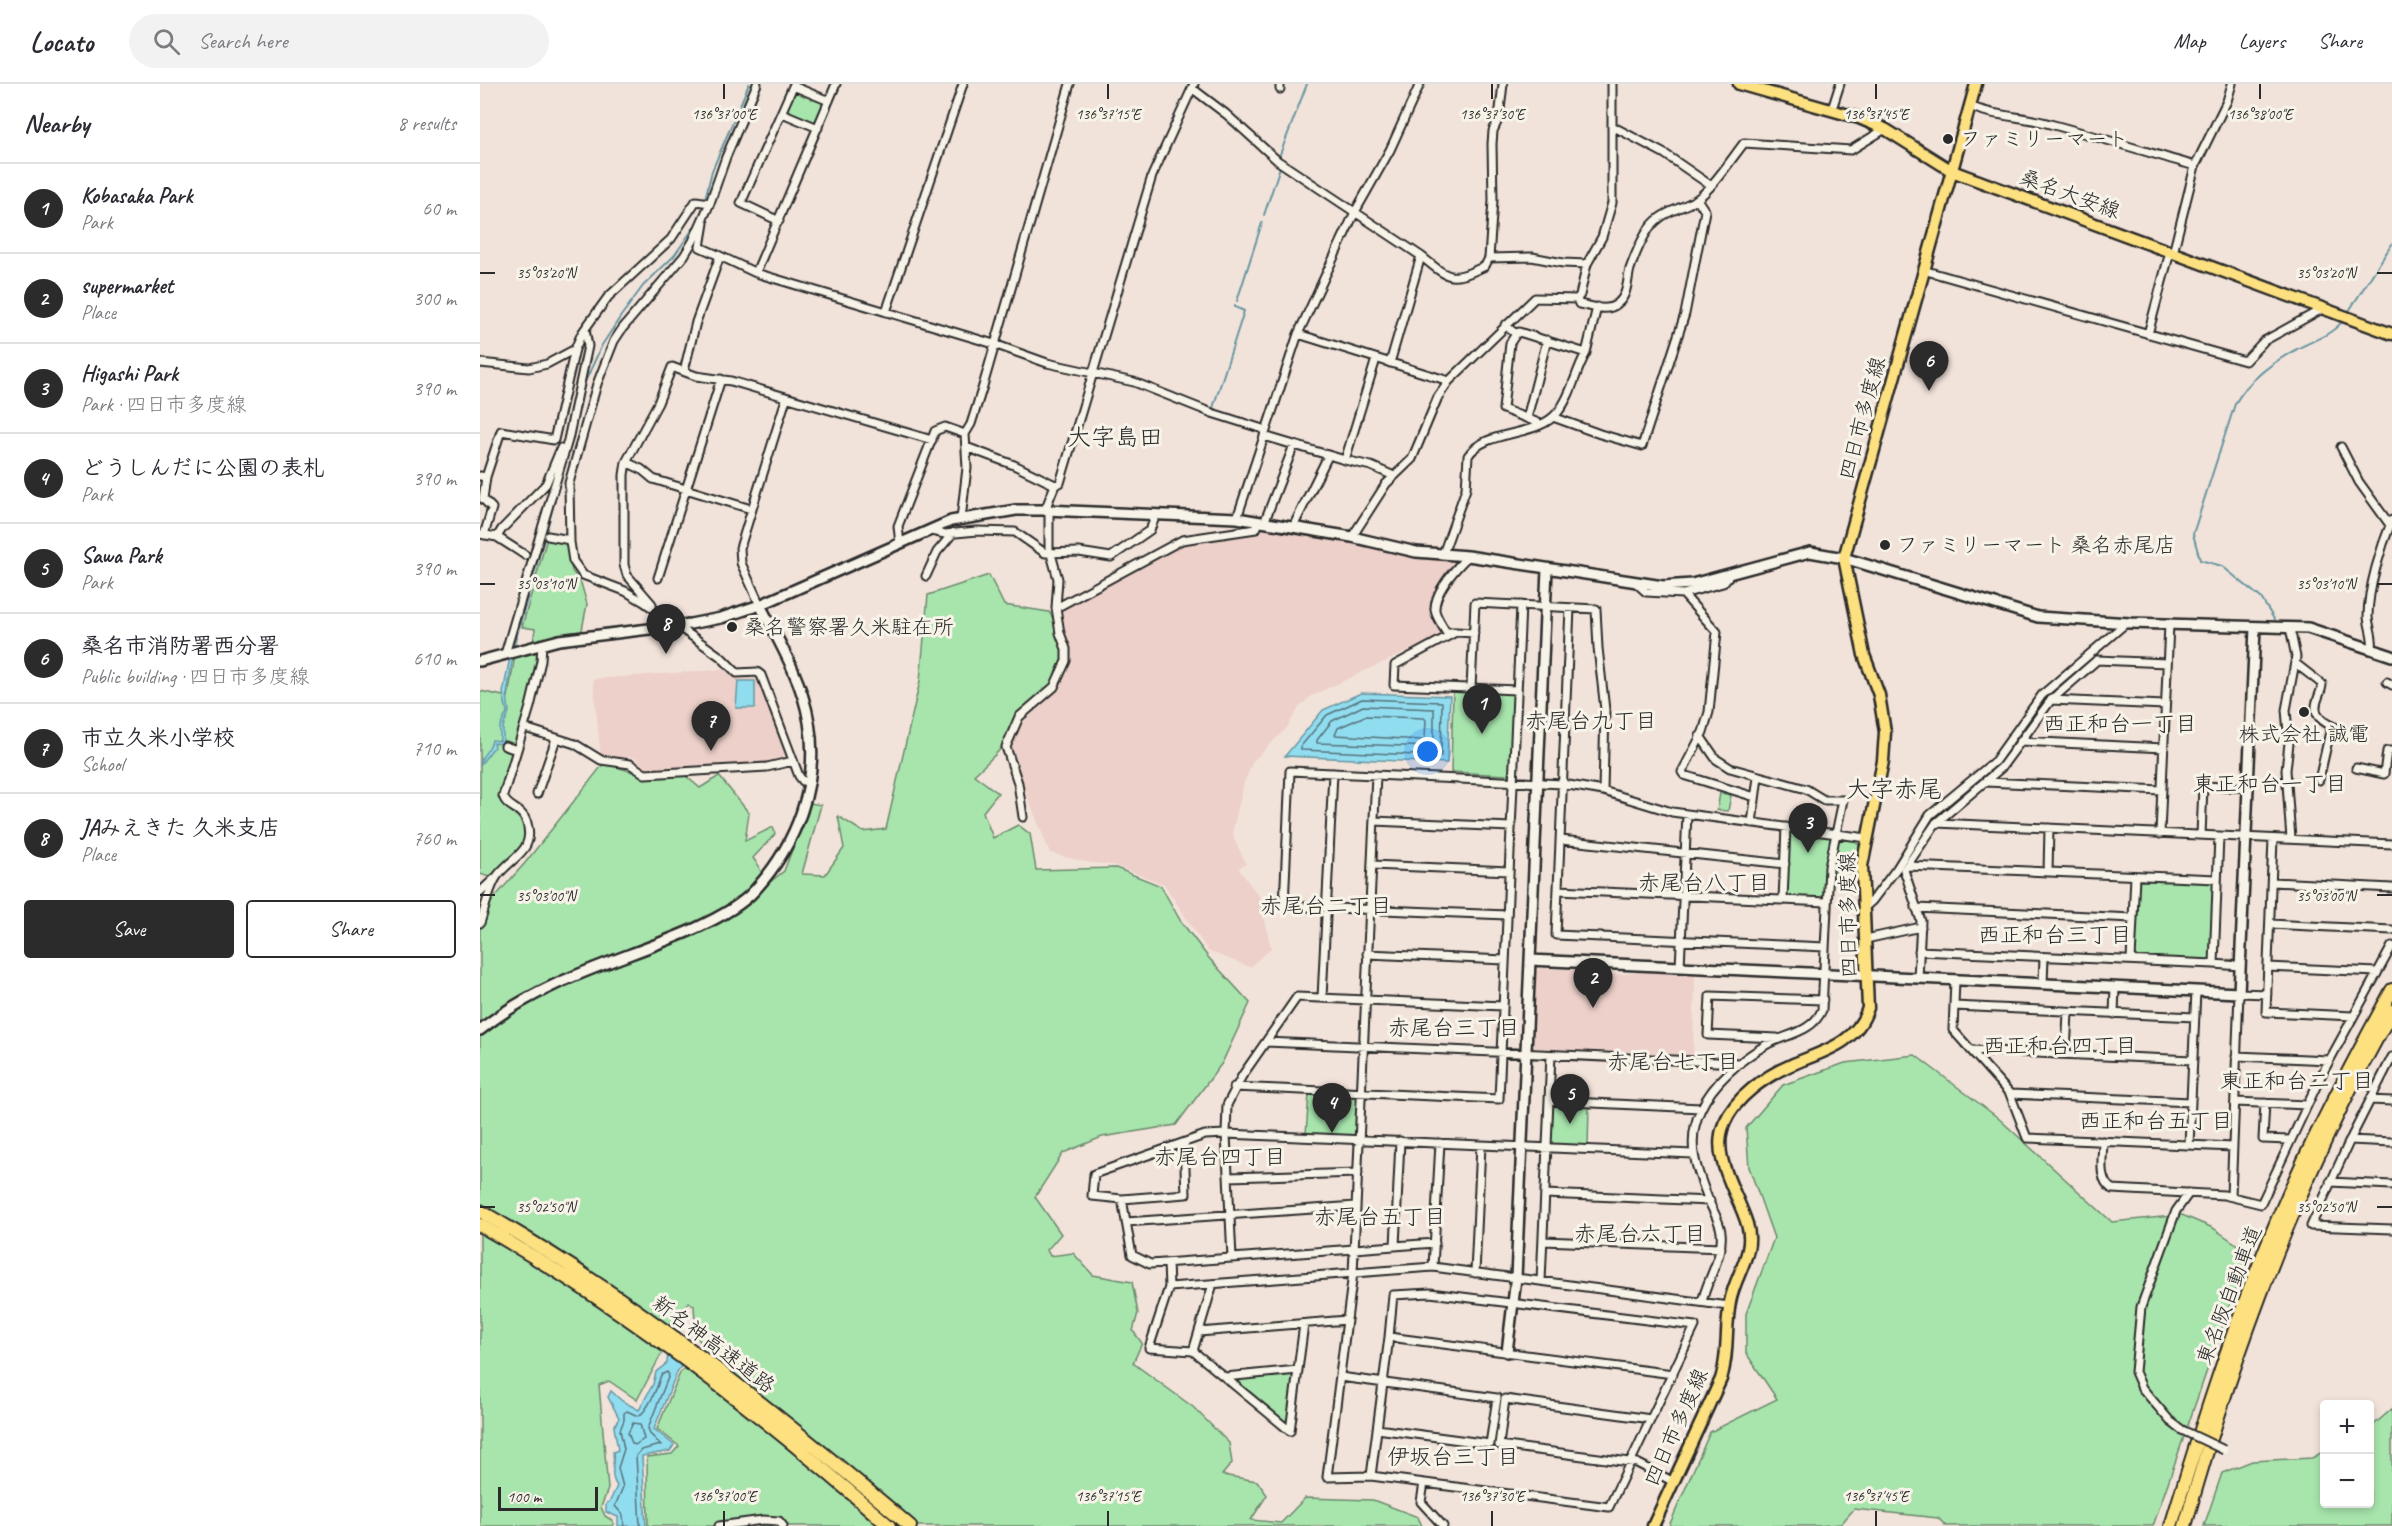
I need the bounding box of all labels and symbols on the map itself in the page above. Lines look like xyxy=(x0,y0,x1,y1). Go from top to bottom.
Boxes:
text: 136°37'00"E xyxy=(692,105,758,124)
text: 136°37'15"E xyxy=(1076,105,1142,124)
text: 136°37'30"E xyxy=(1460,105,1526,124)
text: 136°37'45"E xyxy=(1844,105,1910,124)
text: 136°38'00"E xyxy=(2228,105,2294,124)
place label: ファミリーマート xyxy=(1960,126,2128,152)
marker: ファミリーマート xyxy=(1941,132,1955,146)
street label: 桑名大安線 xyxy=(2016,164,2124,224)
text: 35°03'20"N xyxy=(516,264,579,283)
text: 35°03'20"N xyxy=(2296,264,2359,283)
pin: 6 xyxy=(1910,342,1948,391)
street label: 四日市多度線 xyxy=(1833,354,1891,482)
district label: 大字島田 xyxy=(1067,422,1163,452)
place label: ファミリーマート 桑名赤尾店 xyxy=(1897,532,2176,558)
marker: ファミリーマート 桑名赤尾店 xyxy=(1878,538,1892,552)
text: 35°03'10"N xyxy=(516,575,579,594)
text: 35°03'10"N xyxy=(2296,575,2359,594)
pin: 8 xyxy=(646,604,686,654)
place label: 桑名警察署久米駐在所 xyxy=(744,614,954,640)
marker: 桑名警察署久米駐在所 xyxy=(725,620,739,634)
pin: 1 xyxy=(1462,684,1502,734)
pin: 7 xyxy=(692,702,730,751)
marker: 株式会社 誠電 xyxy=(2297,705,2311,719)
district label: 赤尾台九丁目 xyxy=(1525,707,1657,735)
district label: 西正和台一丁目 xyxy=(2043,710,2197,738)
place label: 株式会社 誠電 xyxy=(2238,721,2370,747)
your location xyxy=(1413,737,1442,766)
district label: 東正和台一丁目 xyxy=(2193,770,2347,798)
district label: 大字赤尾 xyxy=(1846,774,1942,804)
pin: 3 xyxy=(1788,804,1828,853)
street label: 四日市多度線 xyxy=(1834,852,1862,978)
district label: 赤尾台八丁目 xyxy=(1638,869,1770,897)
text: 35°03'00"N xyxy=(516,887,579,906)
text: 35°03'00"N xyxy=(2296,887,2359,906)
district label: 赤尾台二丁目 xyxy=(1260,892,1392,920)
district label: 西正和台三丁目 xyxy=(1978,921,2132,949)
pin: 2 xyxy=(1574,958,1612,1008)
district label: 赤尾台三丁目 xyxy=(1388,1014,1520,1042)
district label: 西正和台四丁目 xyxy=(1983,1032,2137,1060)
district label: 赤尾台七丁目 xyxy=(1607,1048,1739,1076)
district label: 東正和台二丁目 xyxy=(2220,1067,2374,1095)
pin: 5 xyxy=(1550,1074,1590,1124)
pin: 4 xyxy=(1312,1084,1352,1133)
district label: 西正和台五丁目 xyxy=(2079,1107,2233,1135)
district label: 赤尾台四丁目 xyxy=(1154,1143,1286,1171)
text: 35°02'50"N xyxy=(516,1198,579,1217)
text: 35°02'50"N xyxy=(2296,1198,2359,1217)
district label: 赤尾台五丁目 xyxy=(1314,1203,1446,1231)
district label: 赤尾台六丁目 xyxy=(1574,1220,1706,1248)
street label: 東名阪自動車道 xyxy=(2191,1222,2267,1368)
street label: 新名神高速道路 xyxy=(647,1289,781,1399)
street label: 四日市多度線 xyxy=(1638,1364,1714,1490)
district label: 伊坂台三丁目 xyxy=(1387,1443,1519,1471)
scale bar xyxy=(498,1484,598,1512)
text: 136°37'00"E xyxy=(692,1487,758,1506)
text: 136°37'15"E xyxy=(1076,1487,1142,1506)
text: 136°37'30"E xyxy=(1460,1487,1526,1506)
text: 136°37'45"E xyxy=(1844,1487,1910,1506)

